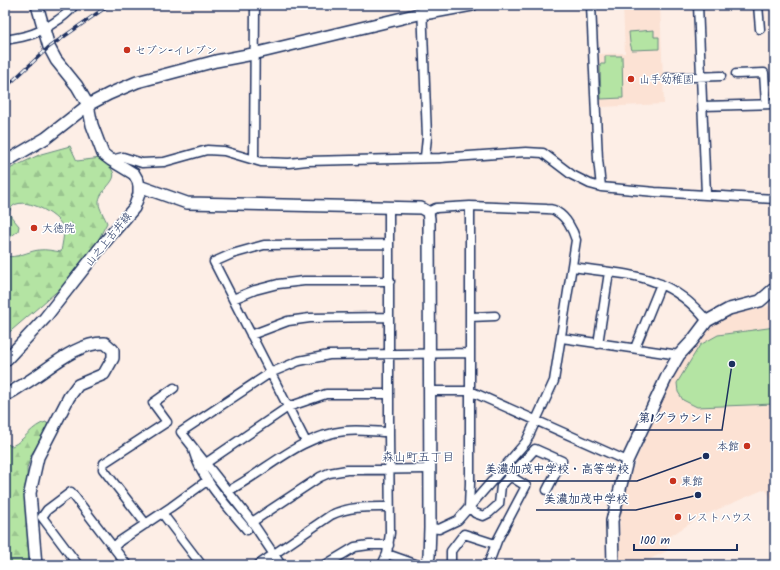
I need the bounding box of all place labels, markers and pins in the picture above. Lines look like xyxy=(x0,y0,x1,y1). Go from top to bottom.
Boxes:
place label: セブン-イレブン xyxy=(135,42,217,60)
marker: セブン-イレブン xyxy=(122,45,132,55)
place label: 山手幼稚園 xyxy=(639,71,694,89)
marker: 山手幼稚園 xyxy=(626,74,636,84)
place label: 大徳院 xyxy=(42,220,75,238)
marker: 大徳院 xyxy=(29,223,39,233)
callout: 第1グラウンド xyxy=(630,406,722,430)
place label: 本館 xyxy=(717,438,739,456)
marker: 本館 xyxy=(742,441,752,451)
callout: 美濃加茂中学校・高等学校 xyxy=(477,457,637,481)
place label: 東館 xyxy=(681,473,703,491)
marker: 東館 xyxy=(668,476,678,486)
callout: 美濃加茂中学校 xyxy=(536,486,636,510)
place label: レストハウス xyxy=(686,509,752,527)
marker: レストハウス xyxy=(673,512,683,522)

